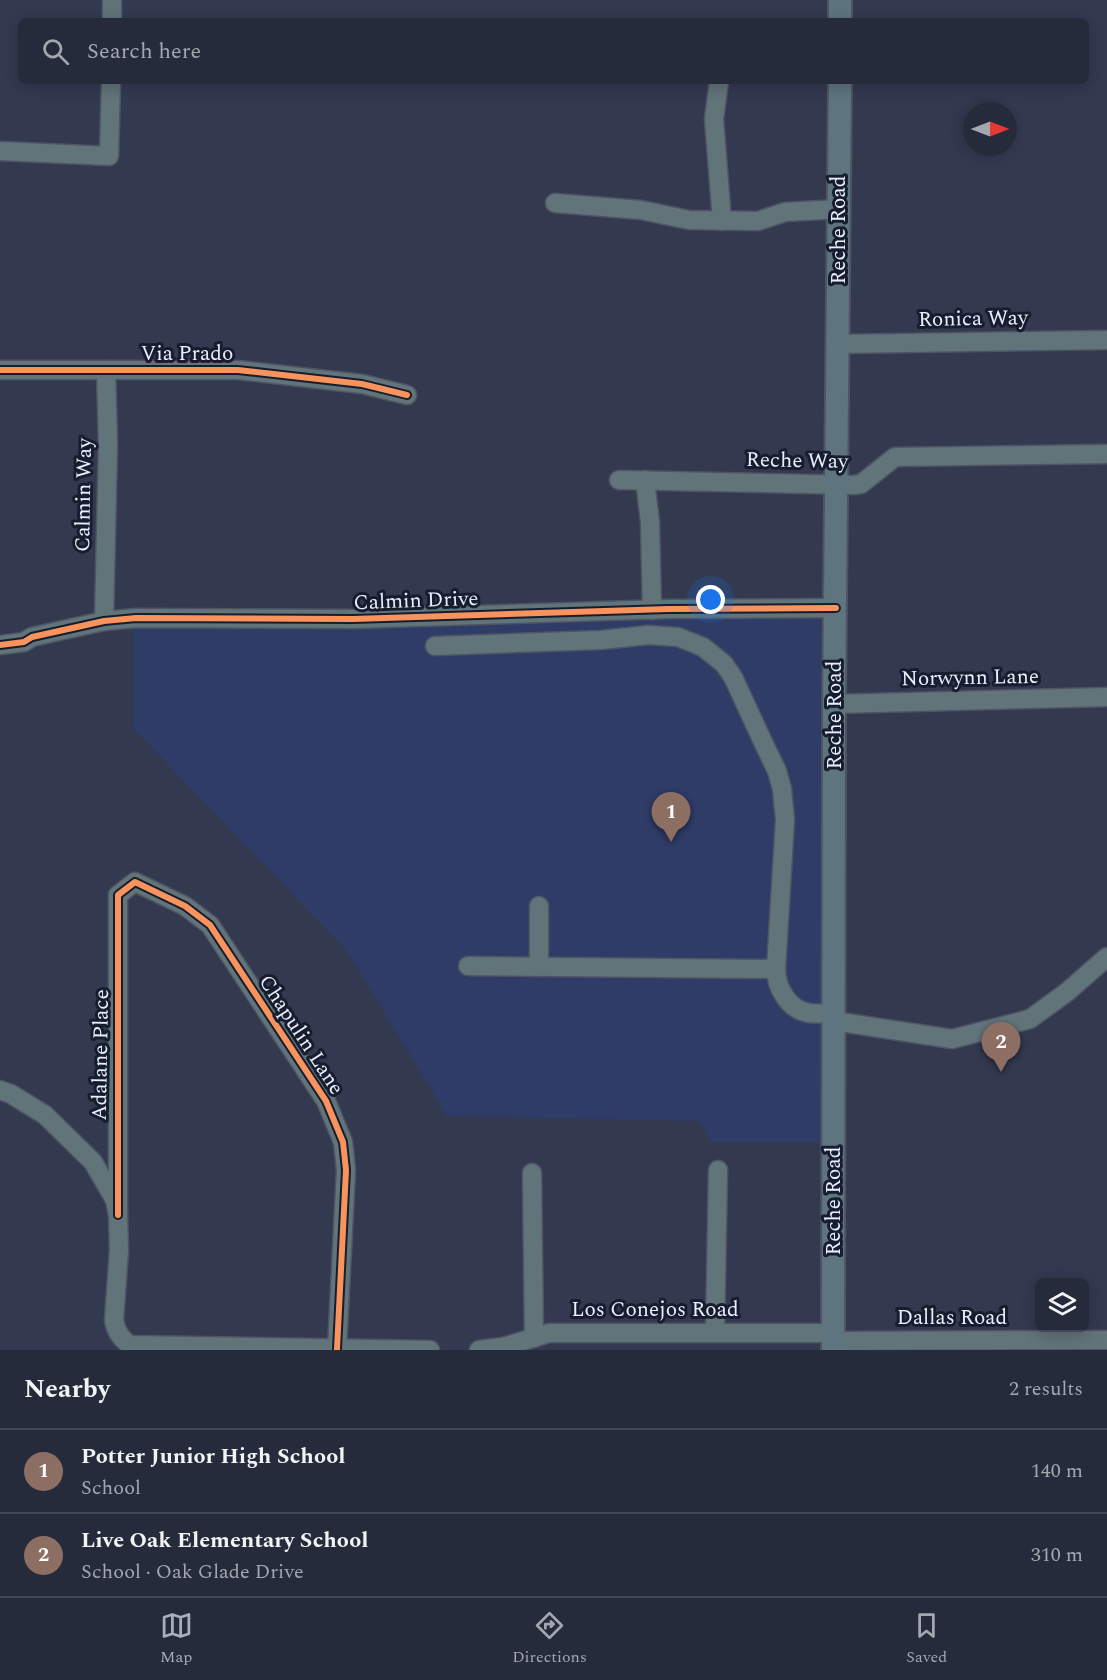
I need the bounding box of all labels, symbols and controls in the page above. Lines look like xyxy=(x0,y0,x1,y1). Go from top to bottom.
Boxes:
search box xyxy=(18,18,1089,84)
icon: search xyxy=(39,35,72,68)
text: Search here xyxy=(87,35,201,68)
north arrow xyxy=(963,102,1017,156)
street label: Reche Road xyxy=(823,175,855,285)
street label: Ronica Way xyxy=(918,302,1029,336)
street label: Via Prado xyxy=(141,338,233,370)
street label: Calmin Way xyxy=(67,437,101,552)
street label: Reche Way xyxy=(746,444,849,478)
street label: Calmin Drive xyxy=(353,583,479,619)
your location xyxy=(696,585,725,614)
street label: Reche Road xyxy=(819,660,851,770)
street label: Norwynn Lane xyxy=(901,661,1039,695)
pin: 1 xyxy=(652,792,690,842)
street label: Chapulin Lane xyxy=(250,969,352,1101)
street label: Adalane Place xyxy=(84,989,118,1121)
pin: 2 xyxy=(982,1022,1020,1072)
street label: Reche Road xyxy=(818,1146,850,1256)
map controls xyxy=(1035,1278,1089,1332)
button: layers xyxy=(1035,1278,1089,1332)
street label: Los Conejos Road xyxy=(571,1294,739,1326)
street label: Dallas Road xyxy=(897,1302,1007,1334)
text: Nearby xyxy=(24,1369,110,1409)
text: 2 results xyxy=(1009,1374,1083,1404)
text: Potter Junior High School xyxy=(81,1440,345,1473)
text: 1 xyxy=(38,1456,49,1486)
text: 140 m xyxy=(1031,1456,1083,1486)
text: School xyxy=(81,1473,141,1503)
text: Live Oak Elementary School xyxy=(81,1524,368,1557)
text: 2 xyxy=(38,1540,49,1570)
text: 310 m xyxy=(1031,1540,1083,1570)
text: School · Oak Glade Drive xyxy=(81,1557,304,1587)
tab: Map xyxy=(160,1609,193,1669)
tab: Directions xyxy=(512,1609,587,1669)
tab: Saved xyxy=(906,1609,947,1669)

